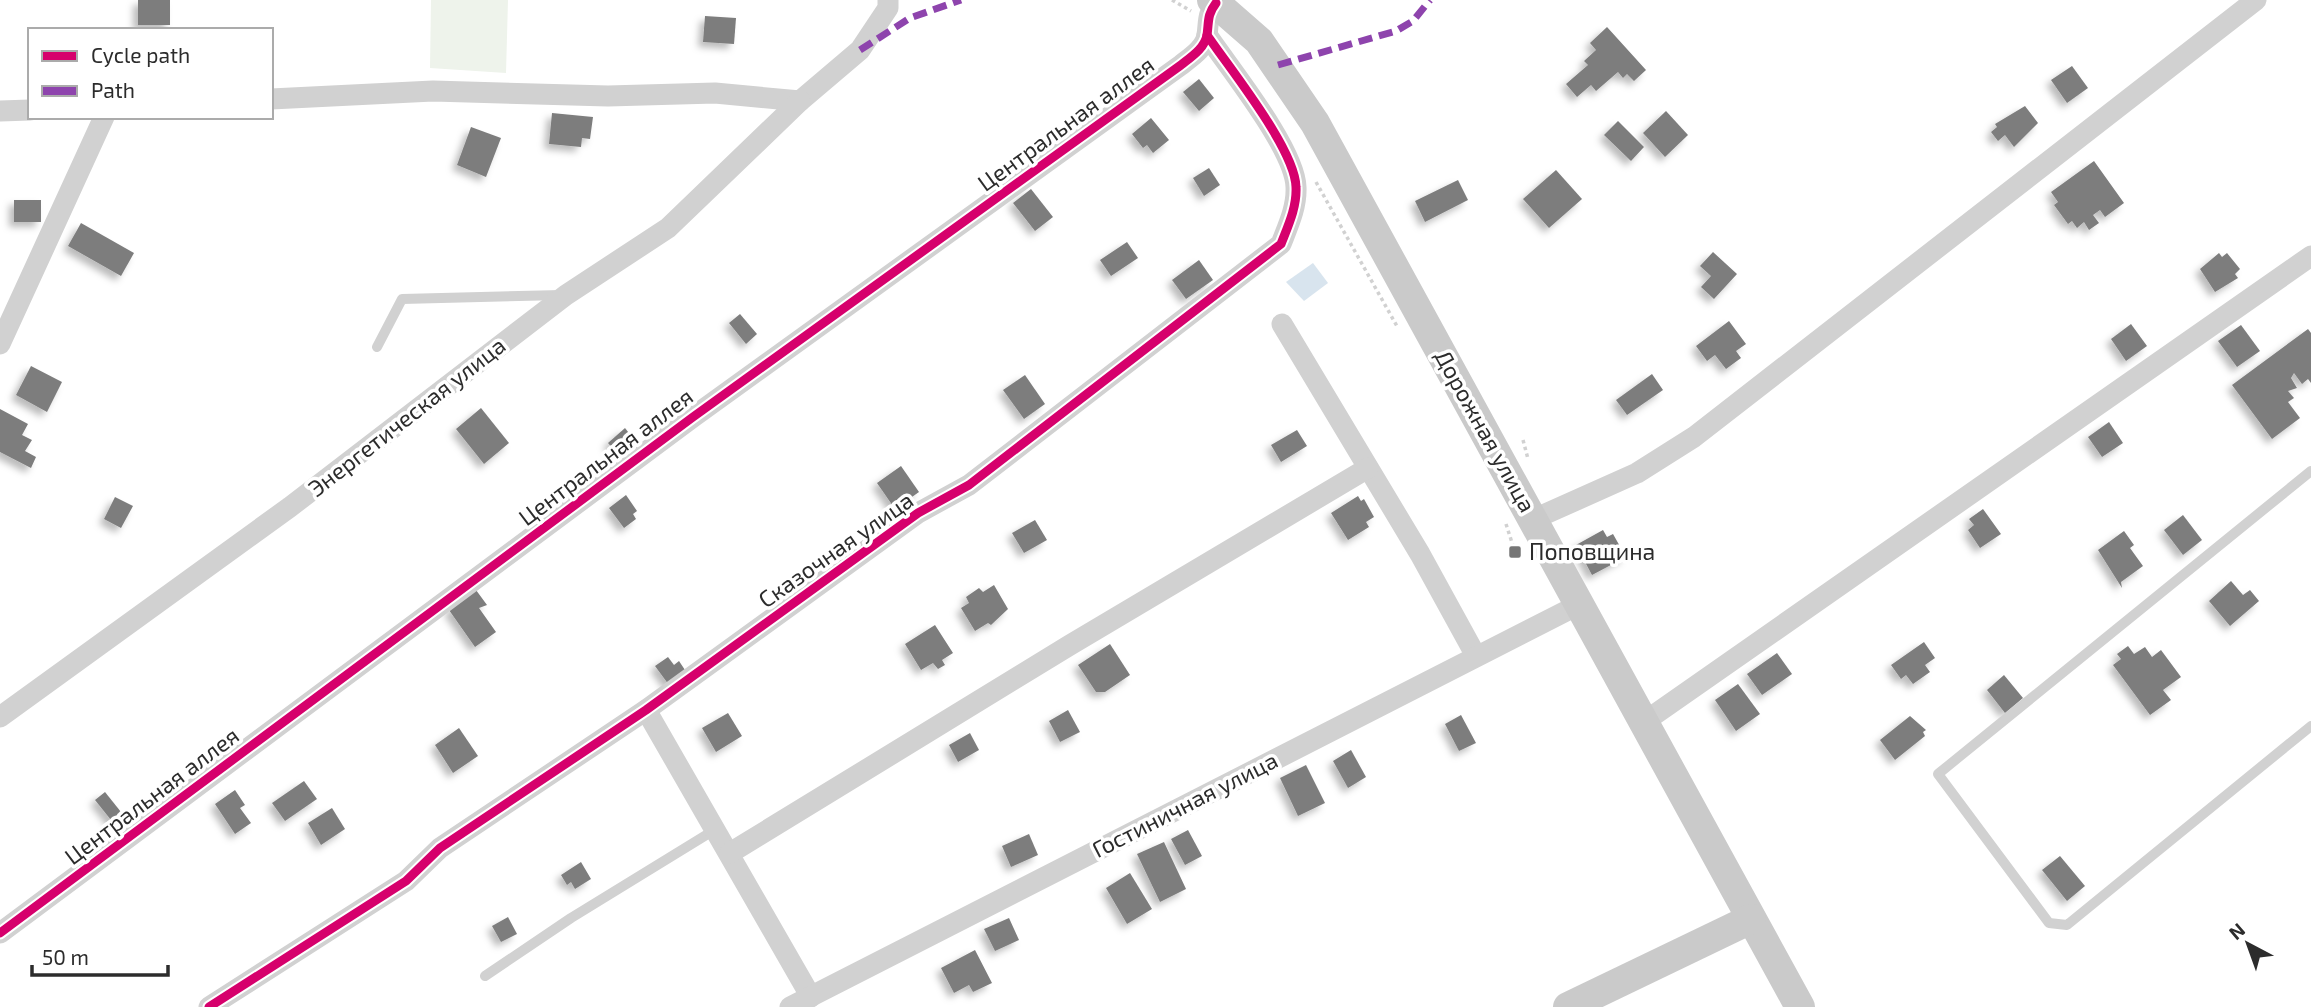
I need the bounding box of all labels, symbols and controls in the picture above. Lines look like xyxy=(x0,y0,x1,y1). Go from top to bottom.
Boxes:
legend xyxy=(28,28,273,119)
text: Cycle path xyxy=(91,42,190,67)
street label: Центральная аллея xyxy=(972,50,1159,197)
text: Path xyxy=(91,77,135,102)
street label: Энергетическая улица xyxy=(302,331,511,503)
street label: Дорожная улица xyxy=(1429,344,1542,517)
street label: Центральная аллея xyxy=(513,382,698,531)
street label: Сказочная улица xyxy=(753,485,919,614)
place label: Поповщина xyxy=(1529,537,1655,565)
marker: Поповщина xyxy=(1507,544,1523,560)
street label: Центральная аллея xyxy=(59,721,244,870)
street label: Гостиничная улица xyxy=(1087,745,1283,864)
north arrow xyxy=(2213,909,2283,979)
text: N xyxy=(2224,918,2249,944)
scale bar xyxy=(32,934,168,978)
text: 50 m xyxy=(42,944,89,969)

